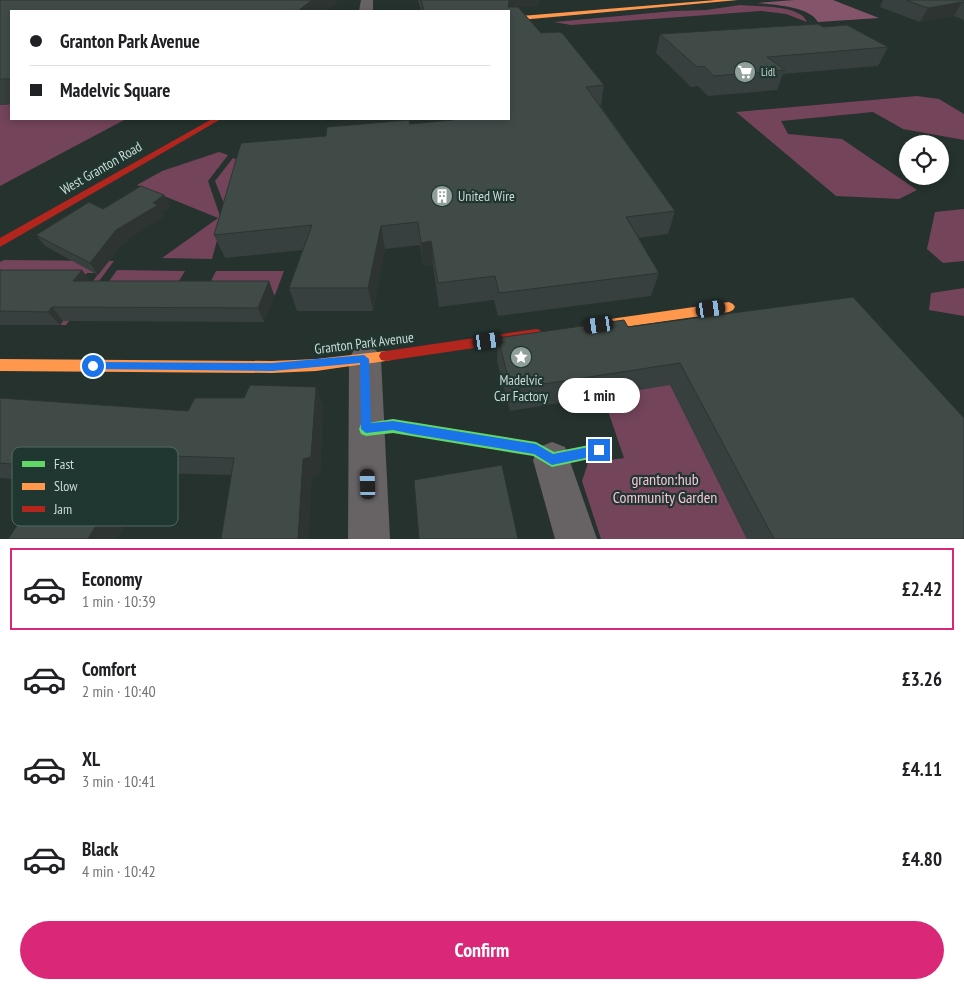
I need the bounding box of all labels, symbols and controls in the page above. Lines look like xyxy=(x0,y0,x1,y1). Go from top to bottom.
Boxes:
text: Granton Park Avenue xyxy=(60,29,200,53)
supermarket icon: Lidl xyxy=(733,60,757,84)
place label: Lidl xyxy=(761,65,776,79)
text: Madelvic Square xyxy=(60,78,170,102)
map controls xyxy=(899,135,949,185)
button: locate xyxy=(899,135,949,185)
street label: West Granton Road xyxy=(57,137,145,199)
building icon: United Wire xyxy=(430,184,454,208)
place label: United Wire xyxy=(458,187,515,205)
car xyxy=(695,299,726,319)
car xyxy=(583,315,614,335)
street label: Granton Park Avenue xyxy=(313,328,415,358)
car xyxy=(472,331,503,351)
place icon: Madelvic Car Factory xyxy=(509,345,533,369)
route start xyxy=(82,355,104,377)
place label: Madelvic Car Factory xyxy=(494,371,549,405)
callout: 1 min xyxy=(558,378,640,412)
text: 1 min xyxy=(583,385,615,405)
route end xyxy=(588,439,610,461)
legend xyxy=(12,447,178,526)
text: Fast xyxy=(54,455,74,473)
car xyxy=(359,469,376,499)
park label: granton:hub Community Garden xyxy=(613,469,717,507)
text: Slow xyxy=(54,477,78,495)
text: Jam xyxy=(53,500,72,518)
icon: car xyxy=(22,567,67,612)
text: Economy xyxy=(82,567,142,591)
text: £2.42 xyxy=(902,577,942,601)
text: 1 min · 10:39 xyxy=(82,591,156,611)
icon: car xyxy=(22,657,67,702)
text: Comfort xyxy=(82,657,136,681)
text: £3.26 xyxy=(902,667,942,691)
text: 2 min · 10:40 xyxy=(82,681,156,701)
icon: car xyxy=(22,747,67,792)
text: XL xyxy=(82,747,100,771)
text: £4.11 xyxy=(902,757,942,781)
text: 3 min · 10:41 xyxy=(82,771,156,791)
icon: car xyxy=(22,837,67,882)
text: Black xyxy=(82,837,118,861)
text: £4.80 xyxy=(902,847,942,871)
text: 4 min · 10:42 xyxy=(82,861,156,881)
button: Confirm xyxy=(20,921,944,979)

